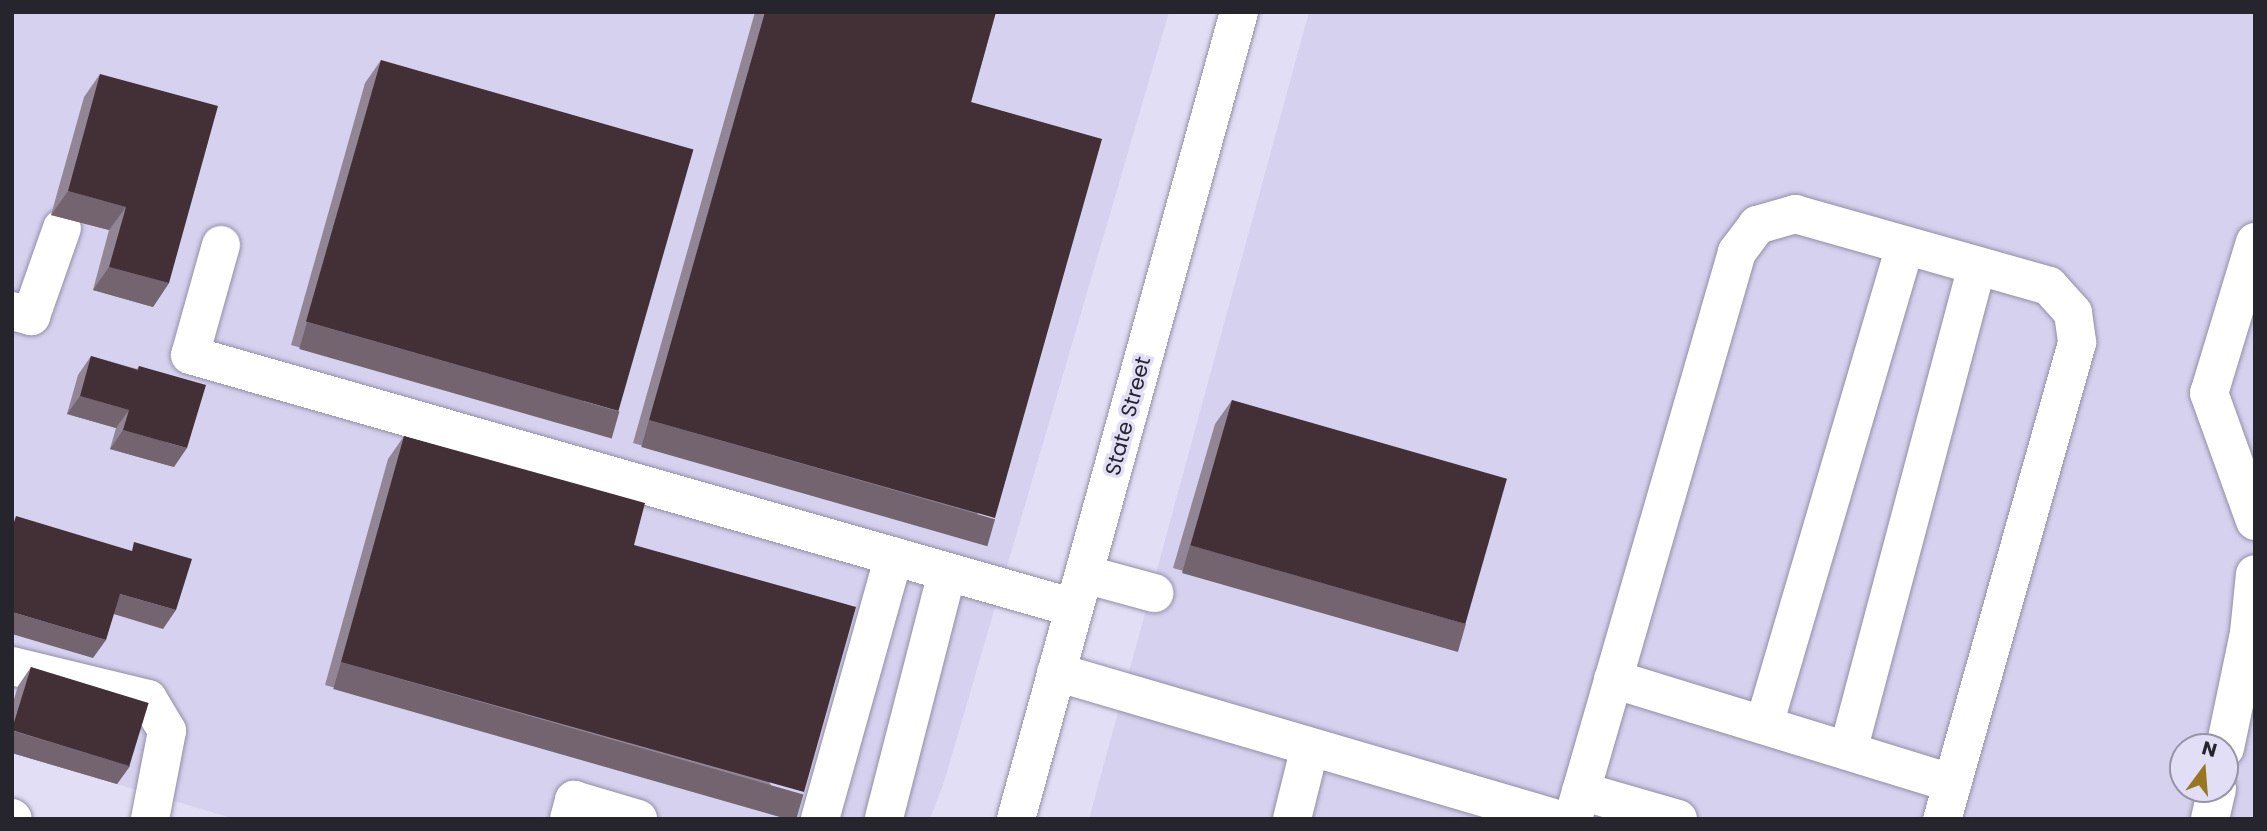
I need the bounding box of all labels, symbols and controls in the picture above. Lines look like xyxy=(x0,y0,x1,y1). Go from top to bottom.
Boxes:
street label: State Street xyxy=(1100,354,1156,478)
north arrow xyxy=(2169,733,2239,803)
text: N xyxy=(2199,734,2220,764)

